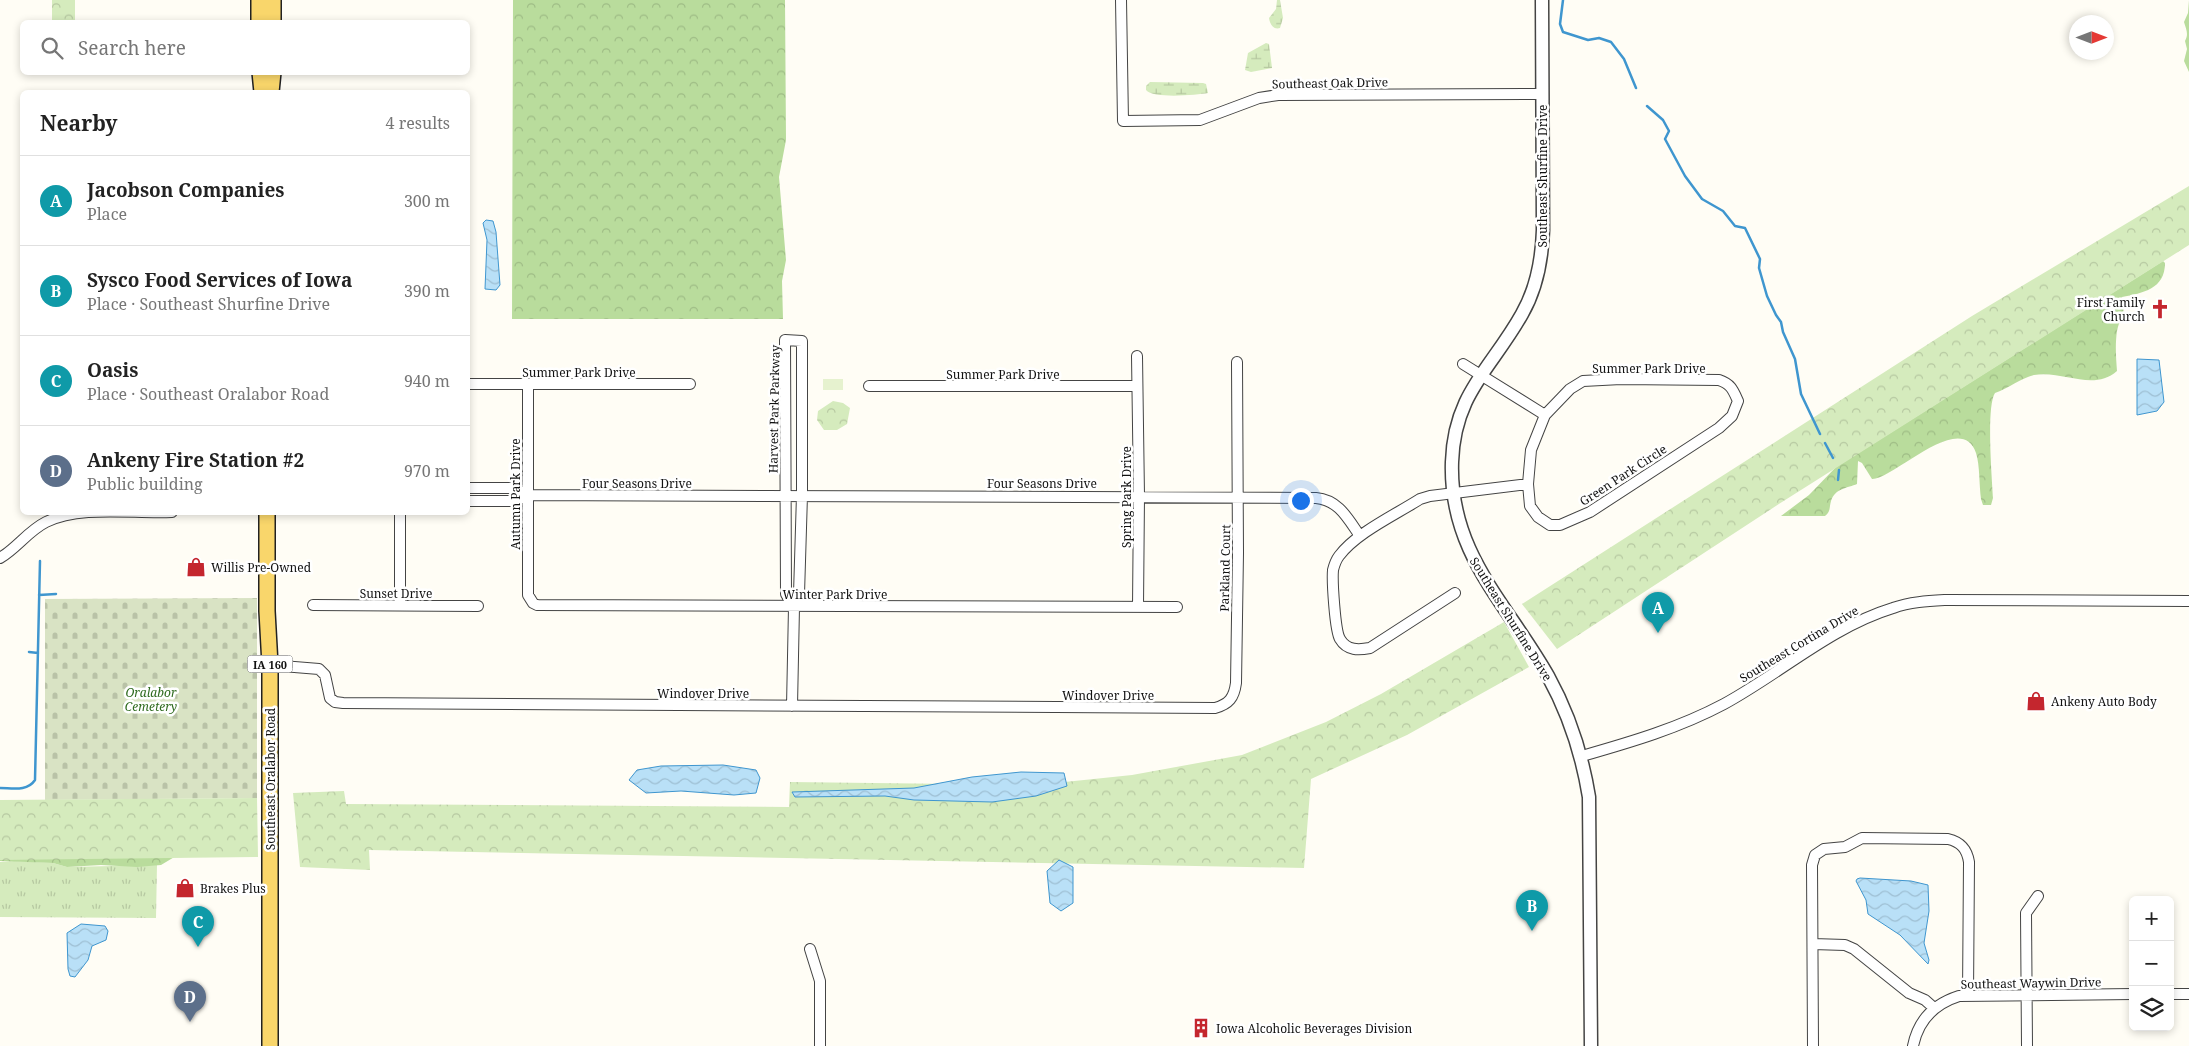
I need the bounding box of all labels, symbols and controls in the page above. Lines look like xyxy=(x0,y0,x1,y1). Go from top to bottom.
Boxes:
north arrow xyxy=(2069,15,2114,60)
search box xyxy=(20,20,470,75)
icon: search xyxy=(38,34,66,62)
text: Search here xyxy=(78,35,186,61)
street label: Southeast Oak Drive xyxy=(1272,73,1388,93)
street label: Southeast Shurfine Drive xyxy=(1534,104,1551,248)
text: Nearby xyxy=(40,109,118,137)
text: 4 results xyxy=(386,112,450,134)
text: Jacobson Companies xyxy=(87,177,285,203)
text: A xyxy=(50,190,62,212)
text: 300 m xyxy=(404,190,450,212)
text: Place xyxy=(87,203,127,225)
text: Sysco Food Services of Iowa xyxy=(87,267,352,293)
text: B xyxy=(51,280,61,302)
text: 390 m xyxy=(404,280,450,302)
text: Place · Southeast Shurfine Drive xyxy=(87,293,330,315)
place label: First Family Church xyxy=(2077,294,2145,325)
church icon: First Family Church xyxy=(2149,298,2171,320)
street label: Harvest Park Parkway xyxy=(764,345,784,473)
text: Oasis xyxy=(87,357,138,383)
street label: Summer Park Drive xyxy=(1592,360,1706,377)
street label: Summer Park Drive xyxy=(522,364,636,381)
street label: Summer Park Drive xyxy=(946,366,1060,383)
text: C xyxy=(51,370,61,392)
text: 940 m xyxy=(404,370,450,392)
text: Place · Southeast Oralabor Road xyxy=(87,383,329,405)
street label: Autumn Park Drive xyxy=(507,438,524,550)
street label: Green Park Circle xyxy=(1576,440,1670,510)
street label: Spring Park Drive xyxy=(1118,446,1135,548)
text: Ankeny Fire Station #2 xyxy=(87,447,304,473)
text: D xyxy=(50,460,62,482)
text: 970 m xyxy=(404,460,450,482)
text: Public building xyxy=(87,473,203,495)
street label: Four Seasons Drive xyxy=(582,475,692,492)
street label: Four Seasons Drive xyxy=(987,475,1097,492)
your location xyxy=(1288,488,1314,514)
street label: Parkland Court xyxy=(1216,524,1234,612)
street label: Southeast Shurfine Drive xyxy=(1466,554,1556,684)
shop icon: Willis Pre-Owned xyxy=(185,556,207,578)
place label: Willis Pre-Owned xyxy=(211,559,312,576)
street label: Sunset Drive xyxy=(360,585,432,602)
street label: Winter Park Drive xyxy=(783,586,887,603)
pin: A xyxy=(1642,592,1674,633)
street label: Southeast Cortina Drive xyxy=(1736,602,1862,686)
road number: IA 160 xyxy=(248,656,292,672)
park label: Oralabor Cemetery xyxy=(125,684,177,715)
street label: Windover Drive xyxy=(657,685,749,702)
street label: Windover Drive xyxy=(1062,687,1154,704)
shop icon: Ankeny Auto Body xyxy=(2025,690,2047,712)
place label: Ankeny Auto Body xyxy=(2051,693,2157,710)
street label: Southeast Oralabor Road xyxy=(262,707,279,850)
shop icon: Brakes Plus xyxy=(174,877,196,899)
place label: Brakes Plus xyxy=(200,880,266,897)
pin: B xyxy=(1516,890,1548,931)
map controls xyxy=(2129,896,2174,1031)
button: + xyxy=(2129,896,2174,941)
pin: C xyxy=(182,906,214,947)
button: − xyxy=(2129,941,2174,986)
street label: Southeast Waywin Drive xyxy=(1961,973,2101,993)
pin: D xyxy=(174,981,206,1022)
button: layers xyxy=(2129,986,2174,1031)
building icon: Iowa Alcoholic Beverages Division xyxy=(1190,1017,1212,1039)
place label: Iowa Alcoholic Beverages Division xyxy=(1216,1020,1412,1037)

